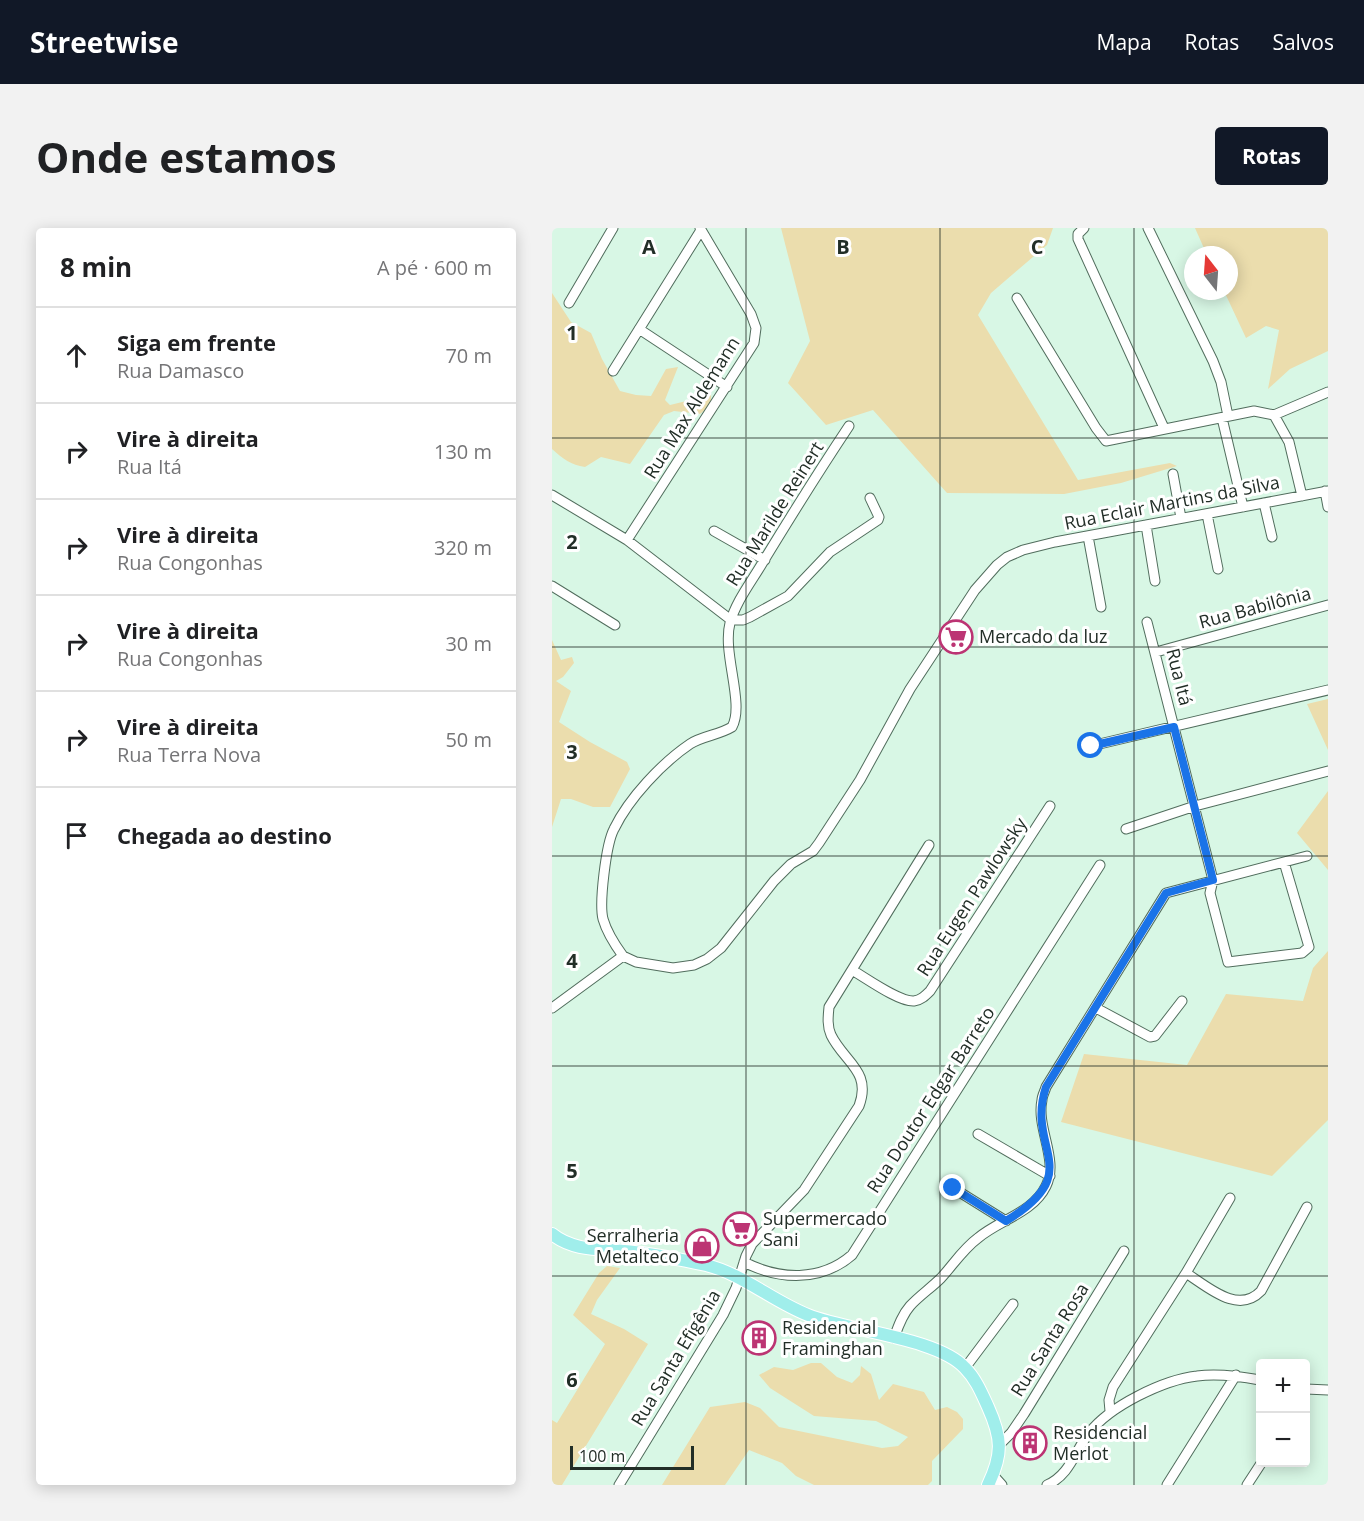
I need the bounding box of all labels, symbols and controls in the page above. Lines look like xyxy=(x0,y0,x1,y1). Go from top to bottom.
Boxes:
text: Streetwise xyxy=(30,23,179,61)
text: Mapa xyxy=(1097,28,1152,56)
text: Rotas xyxy=(1185,28,1239,56)
text: Salvos xyxy=(1272,28,1334,56)
button: Rotas xyxy=(1215,127,1328,185)
text: Onde estamos xyxy=(36,128,337,185)
text: A xyxy=(642,233,656,260)
text: B xyxy=(836,233,850,260)
text: C xyxy=(1031,233,1044,260)
north arrow xyxy=(1184,246,1238,300)
text: 8 min xyxy=(60,249,132,285)
text: A pé · 600 m xyxy=(377,254,492,281)
text: 1 xyxy=(566,319,578,346)
text: Siga em frente xyxy=(117,327,276,357)
street label: Rua Max Aldemann xyxy=(638,332,744,483)
icon: ahead xyxy=(60,339,93,372)
text: 70 m xyxy=(445,342,492,369)
text: Rua Damasco xyxy=(117,357,244,384)
text: Vire à direita xyxy=(117,423,259,453)
icon: right xyxy=(60,435,93,468)
street label: Rua Marilde Reinert xyxy=(720,437,828,590)
text: 130 m xyxy=(434,438,492,465)
text: Rua Itá xyxy=(117,453,182,480)
street label: Rua Eclair Martins da Silva xyxy=(1062,469,1282,535)
text: Vire à direita xyxy=(117,519,259,549)
text: 2 xyxy=(566,528,578,555)
icon: right xyxy=(60,531,93,564)
text: 320 m xyxy=(434,534,492,561)
text: Rua Congonhas xyxy=(117,549,263,576)
street label: Rua Babilônia xyxy=(1196,581,1313,634)
text: Vire à direita xyxy=(117,615,259,645)
supermarket icon: Mercado da luz xyxy=(938,619,974,655)
place label: Mercado da luz xyxy=(979,624,1108,648)
icon: right xyxy=(60,627,93,660)
text: 30 m xyxy=(445,630,492,657)
text: Rua Congonhas xyxy=(117,645,263,672)
street label: Rua Itá xyxy=(1161,646,1199,708)
text: Vire à direita xyxy=(117,711,259,741)
icon: right xyxy=(60,723,93,756)
text: 50 m xyxy=(445,726,492,753)
route start xyxy=(1077,732,1103,758)
text: 3 xyxy=(566,738,578,765)
text: Rua Terra Nova xyxy=(117,741,261,768)
street label: Rua Eugen Pawlowsky xyxy=(911,812,1032,980)
icon: arrive xyxy=(60,819,93,852)
text: Chegada ao destino xyxy=(117,820,332,850)
text: 4 xyxy=(566,947,578,974)
street label: Rua Doutor Edgar Barreto xyxy=(861,1002,999,1197)
text: 5 xyxy=(566,1157,578,1184)
route end xyxy=(939,1174,965,1200)
place label: Supermercado Sani xyxy=(763,1206,887,1251)
supermarket icon: Supermercado Sani xyxy=(722,1211,758,1247)
place label: Serralheria Metalteco xyxy=(587,1223,679,1268)
shop icon: Serralheria Metalteco xyxy=(684,1228,720,1264)
street label: Rua Santa Rosa xyxy=(1005,1278,1094,1401)
street label: Rua Santa Efigênia xyxy=(625,1285,725,1430)
place label: Residencial Framinghan xyxy=(782,1315,883,1360)
building icon: Residencial Framinghan xyxy=(741,1320,777,1356)
map controls xyxy=(1256,1359,1310,1467)
button: + xyxy=(1256,1359,1310,1413)
text: 6 xyxy=(566,1366,578,1393)
button: − xyxy=(1256,1413,1310,1467)
place label: Residencial Merlot xyxy=(1053,1420,1147,1465)
building icon: Residencial Merlot xyxy=(1012,1425,1048,1461)
scale bar xyxy=(570,1443,694,1470)
text: 100 m xyxy=(579,1445,625,1467)

